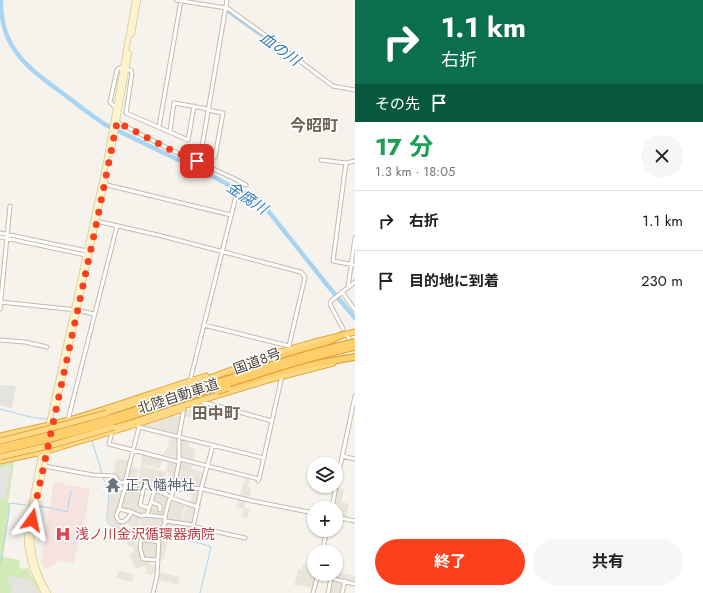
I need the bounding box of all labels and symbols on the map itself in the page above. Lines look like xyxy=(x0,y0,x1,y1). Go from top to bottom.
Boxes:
water label: 血の川 xyxy=(255,27,306,72)
district label: 今昭町 xyxy=(290,114,338,137)
pin xyxy=(180,144,214,178)
water label: 金腐川 xyxy=(222,176,273,221)
street label: 国道8号 xyxy=(230,343,284,379)
street label: 北陸自動車道 xyxy=(135,374,221,418)
district label: 田中町 xyxy=(192,402,240,425)
place label: 正八幡神社 xyxy=(125,475,195,495)
temple icon: 正八幡神社 xyxy=(104,476,122,494)
position arrow xyxy=(11,499,53,541)
place label: 浅ノ川金沢循環器病院 xyxy=(75,524,215,544)
hospital icon: 浅ノ川金沢循環器病院 xyxy=(54,525,72,543)

